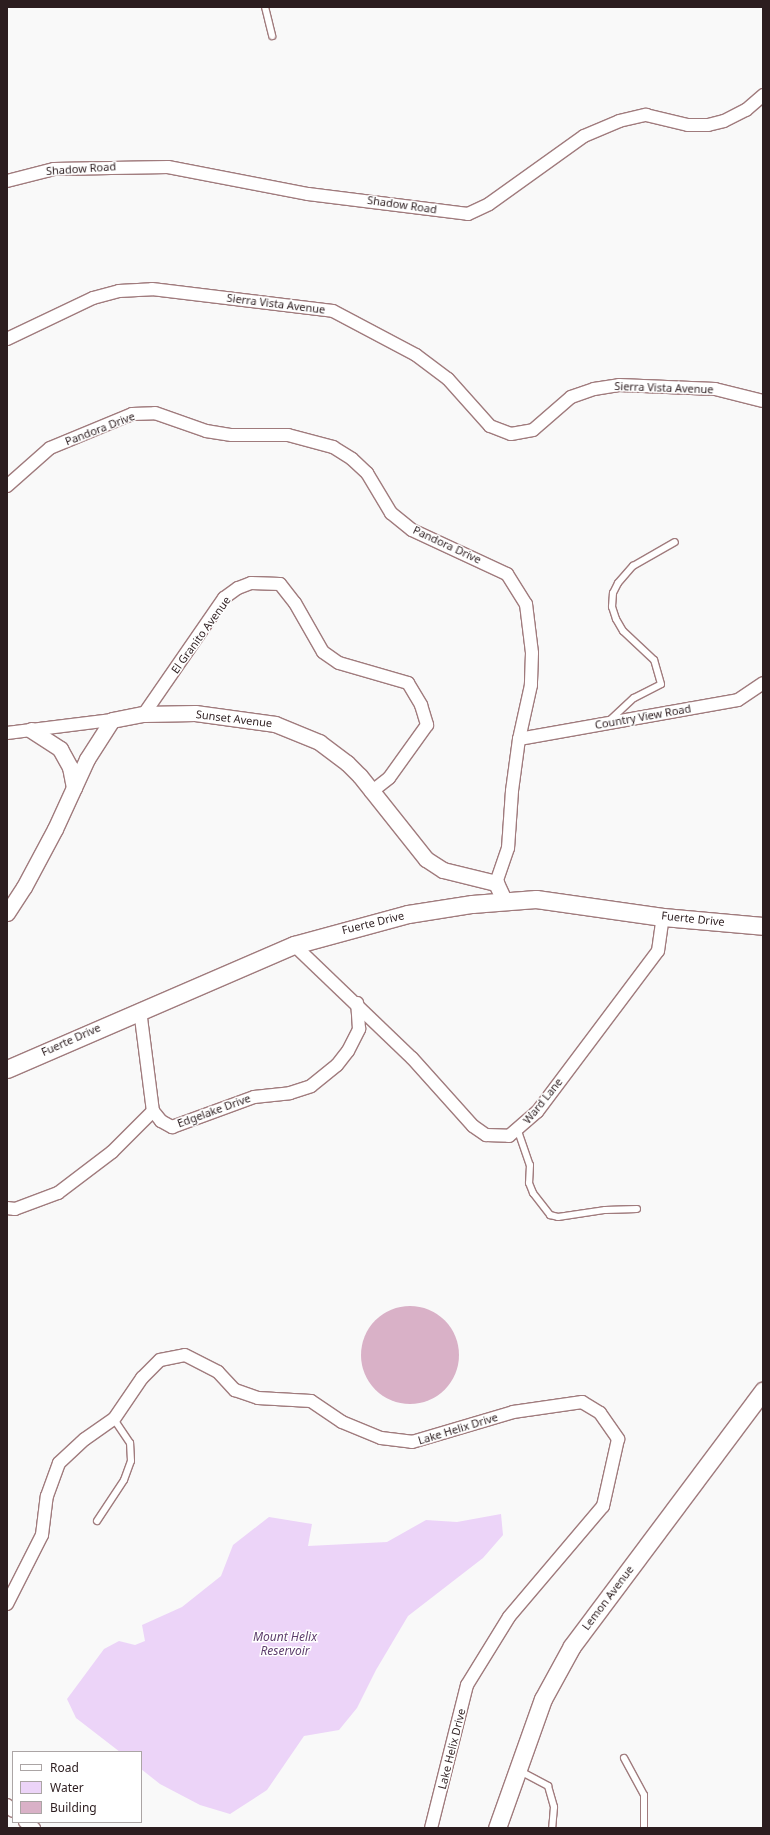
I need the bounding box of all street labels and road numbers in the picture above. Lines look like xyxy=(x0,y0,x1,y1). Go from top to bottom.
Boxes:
street label: Shadow Road xyxy=(46,160,116,178)
street label: Shadow Road xyxy=(366,194,438,216)
street label: Sierra Vista Avenue xyxy=(226,291,326,317)
street label: Sierra Vista Avenue xyxy=(614,380,714,396)
street label: Pandora Drive xyxy=(63,410,137,448)
street label: Pandora Drive xyxy=(411,523,483,567)
street label: El Granito Avenue xyxy=(169,594,233,676)
street label: Country View Road xyxy=(594,702,692,732)
street label: Sunset Avenue xyxy=(195,708,273,730)
street label: Fuerte Drive xyxy=(341,909,405,937)
street label: Fuerte Drive xyxy=(661,909,725,929)
street label: Fuerte Drive xyxy=(39,1021,103,1059)
street label: Ward Lane xyxy=(521,1075,565,1127)
street label: Edgelake Drive xyxy=(176,1092,252,1130)
street label: Lake Helix Drive xyxy=(416,1411,500,1447)
street label: Lemon Avenue xyxy=(580,1563,636,1633)
street label: Lake Helix Drive xyxy=(436,1707,468,1791)

